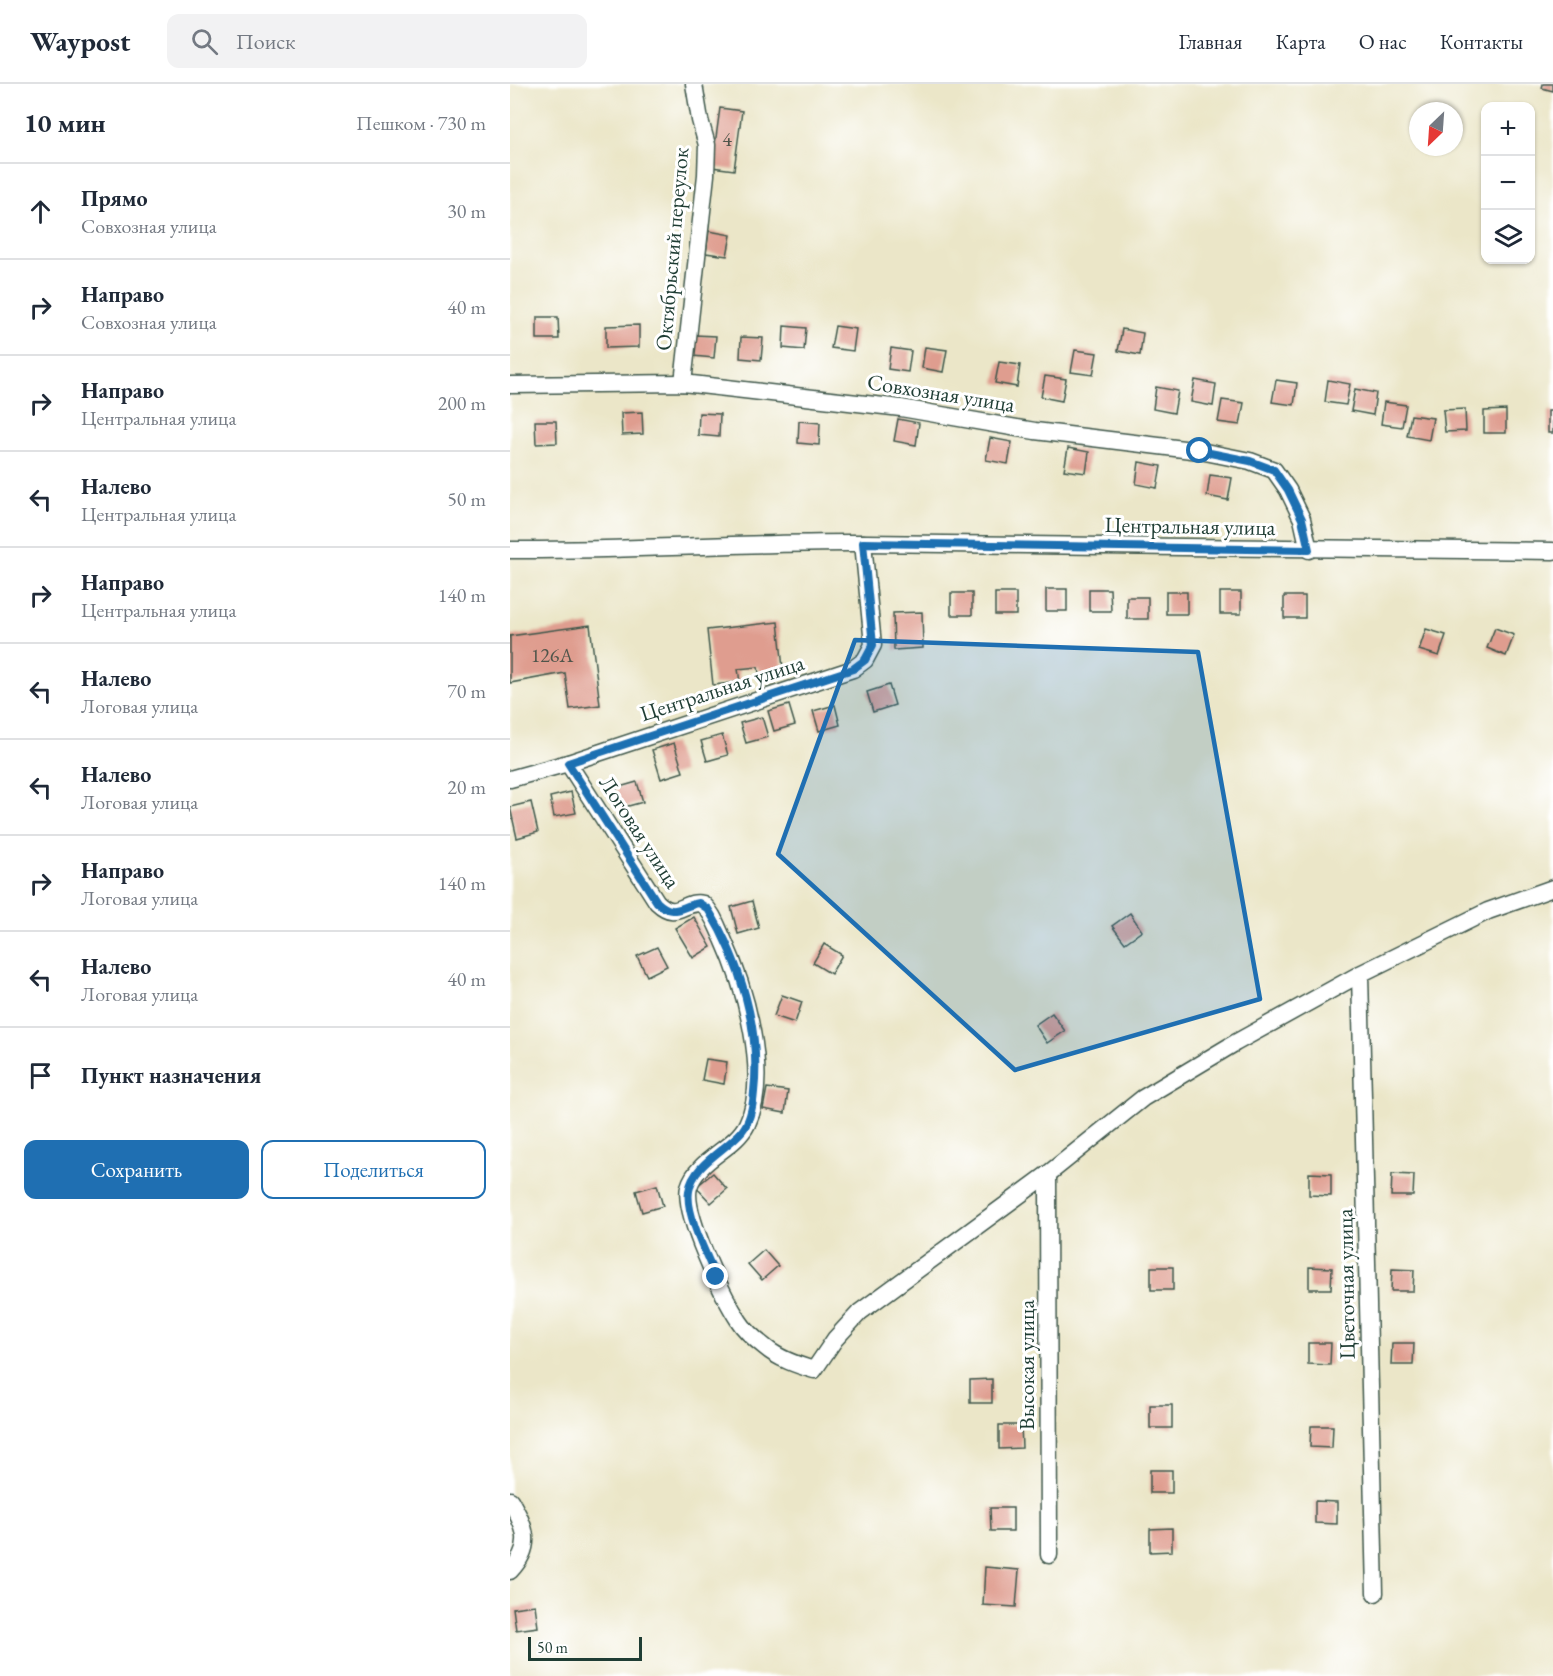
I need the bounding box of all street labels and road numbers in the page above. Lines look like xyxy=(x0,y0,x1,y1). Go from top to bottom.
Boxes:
street label: Октябрьский переулок xyxy=(649,146,695,352)
street label: Совхозная улица xyxy=(865,367,1017,419)
street label: Центральная улица xyxy=(1104,510,1276,542)
street label: Центральная улица xyxy=(636,648,808,728)
street label: Логовая улица xyxy=(593,770,687,894)
street label: Цветочная улица xyxy=(1330,1208,1362,1360)
street label: Высокая улица xyxy=(1012,1300,1041,1430)

